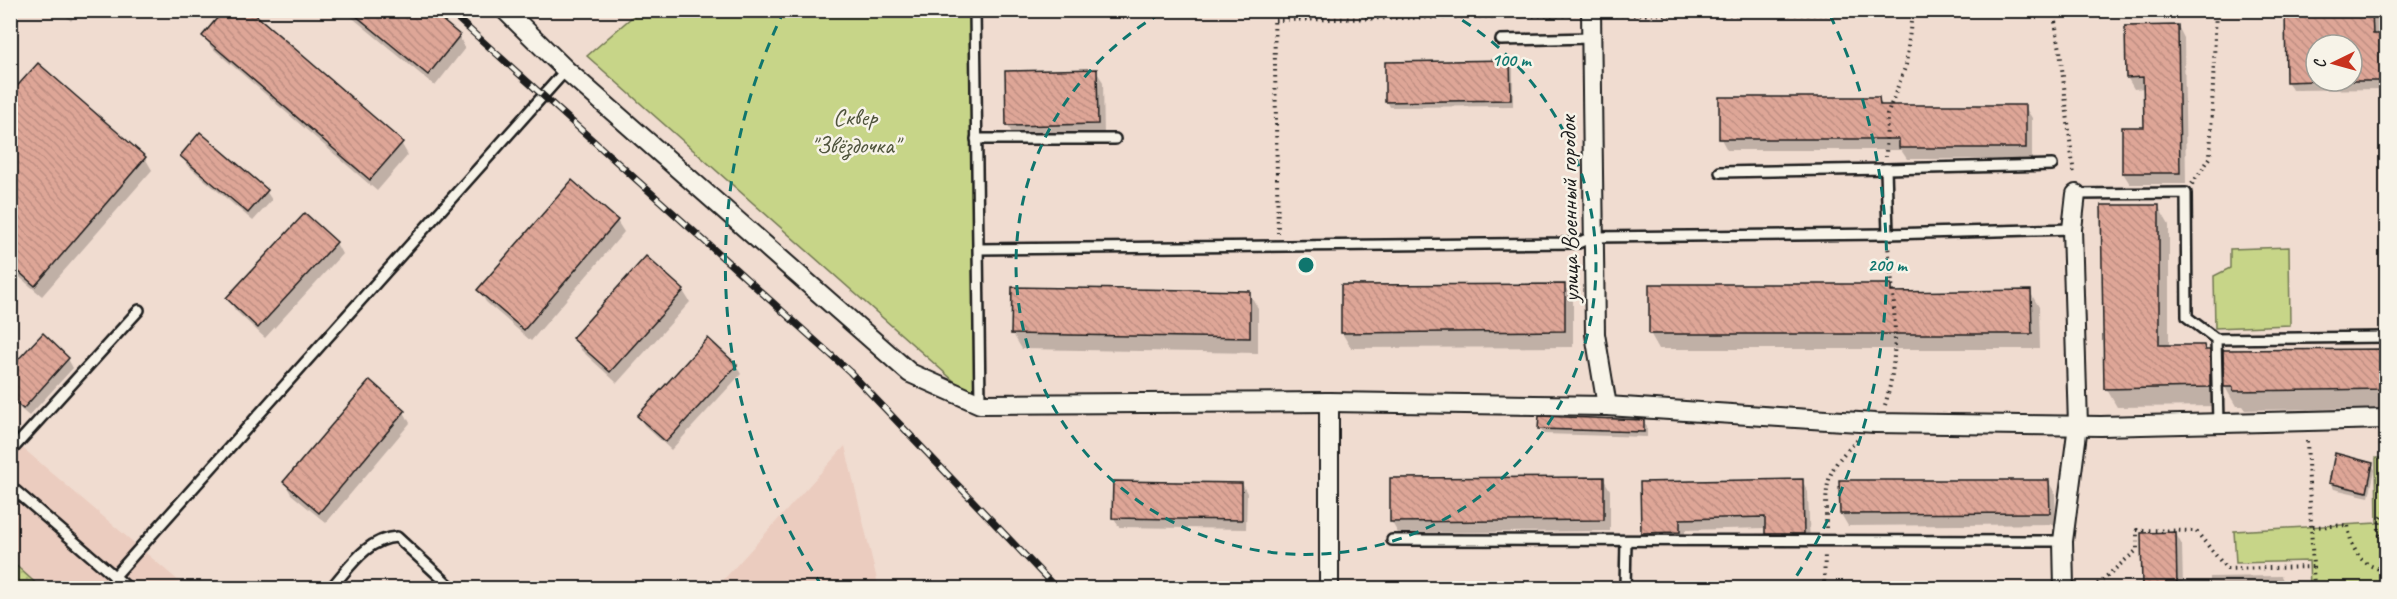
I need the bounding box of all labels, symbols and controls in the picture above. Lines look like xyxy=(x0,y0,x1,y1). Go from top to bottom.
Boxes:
north arrow xyxy=(2304,33,2364,93)
text: 100 m xyxy=(1492,49,1532,71)
text: С xyxy=(2310,57,2330,69)
park label: Сквер "Звёздочка" xyxy=(811,102,905,161)
street label: улица Военный городок xyxy=(1552,113,1586,305)
text: 200 m xyxy=(1868,254,1908,276)
centre of rings xyxy=(1296,255,1316,275)

